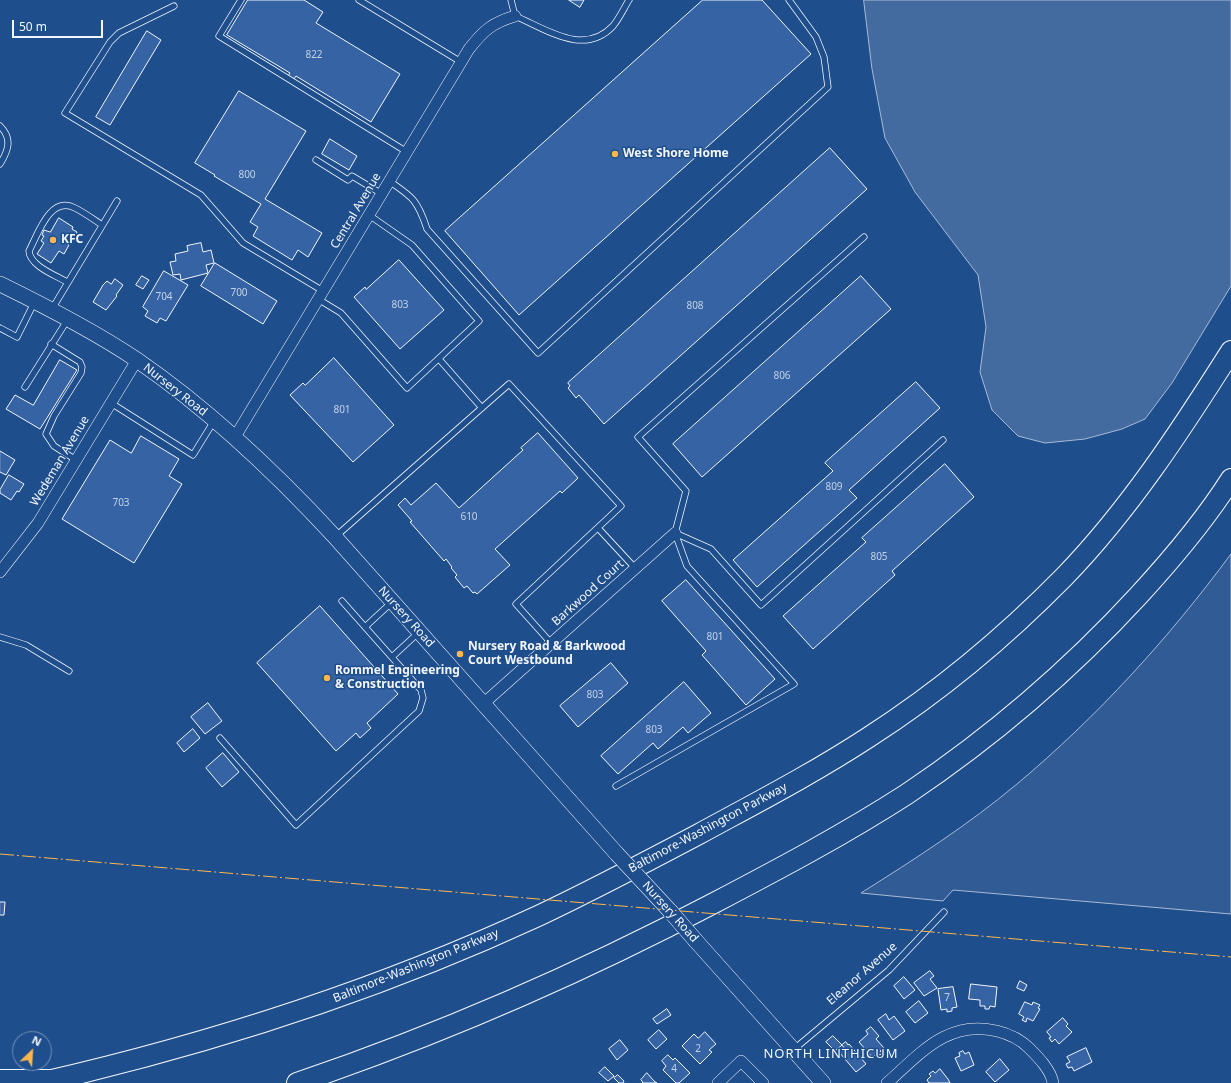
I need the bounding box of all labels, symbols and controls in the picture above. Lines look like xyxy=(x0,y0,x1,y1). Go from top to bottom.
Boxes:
scale bar xyxy=(14,12,105,38)
text: 50 m xyxy=(19,18,47,35)
house number: 822 xyxy=(305,49,323,61)
place label: West Shore Home xyxy=(623,147,729,161)
marker: West Shore Home xyxy=(610,149,620,159)
house number: 800 xyxy=(238,169,256,181)
street label: Central Avenue xyxy=(328,170,384,252)
place label: KFC xyxy=(61,233,83,247)
marker: KFC xyxy=(48,235,58,245)
house number: 700 xyxy=(230,287,248,299)
house number: 704 xyxy=(155,291,173,303)
house number: 803 xyxy=(391,299,409,311)
house number: 808 xyxy=(686,300,704,312)
street label: Nursery Road xyxy=(140,361,210,419)
house number: 806 xyxy=(773,370,791,382)
house number: 801 xyxy=(333,404,351,416)
street label: Wedeman Avenue xyxy=(27,413,93,509)
house number: 809 xyxy=(825,481,843,493)
house number: 703 xyxy=(112,497,130,509)
house number: 610 xyxy=(460,511,478,523)
house number: 805 xyxy=(870,551,888,563)
street label: Barkwood Court xyxy=(549,557,627,629)
street label: Nursery Road xyxy=(375,584,437,650)
house number: 801 xyxy=(706,631,724,643)
place label: Nursery Road & Barkwood Court Westbound xyxy=(468,640,626,668)
marker: Nursery Road & Barkwood Court Westbound xyxy=(455,649,465,659)
place label: Rommel Engineering & Construction xyxy=(335,664,460,692)
marker: Rommel Engineering & Construction xyxy=(322,673,332,683)
house number: 803 xyxy=(586,689,604,701)
house number: 803 xyxy=(645,724,663,736)
street label: Baltimore-Washington Parkway xyxy=(626,780,790,876)
street label: Nursery Road xyxy=(639,879,701,945)
street label: Baltimore-Washington Parkway xyxy=(331,926,501,1006)
street label: Eleanor Avenue xyxy=(824,940,900,1008)
house number: 7 xyxy=(944,992,950,1004)
north arrow xyxy=(12,1031,52,1071)
text: N xyxy=(30,1032,44,1049)
house number: 2 xyxy=(695,1043,701,1055)
district label: NORTH LINTHICUM xyxy=(763,1046,899,1062)
house number: 4 xyxy=(671,1063,677,1075)

